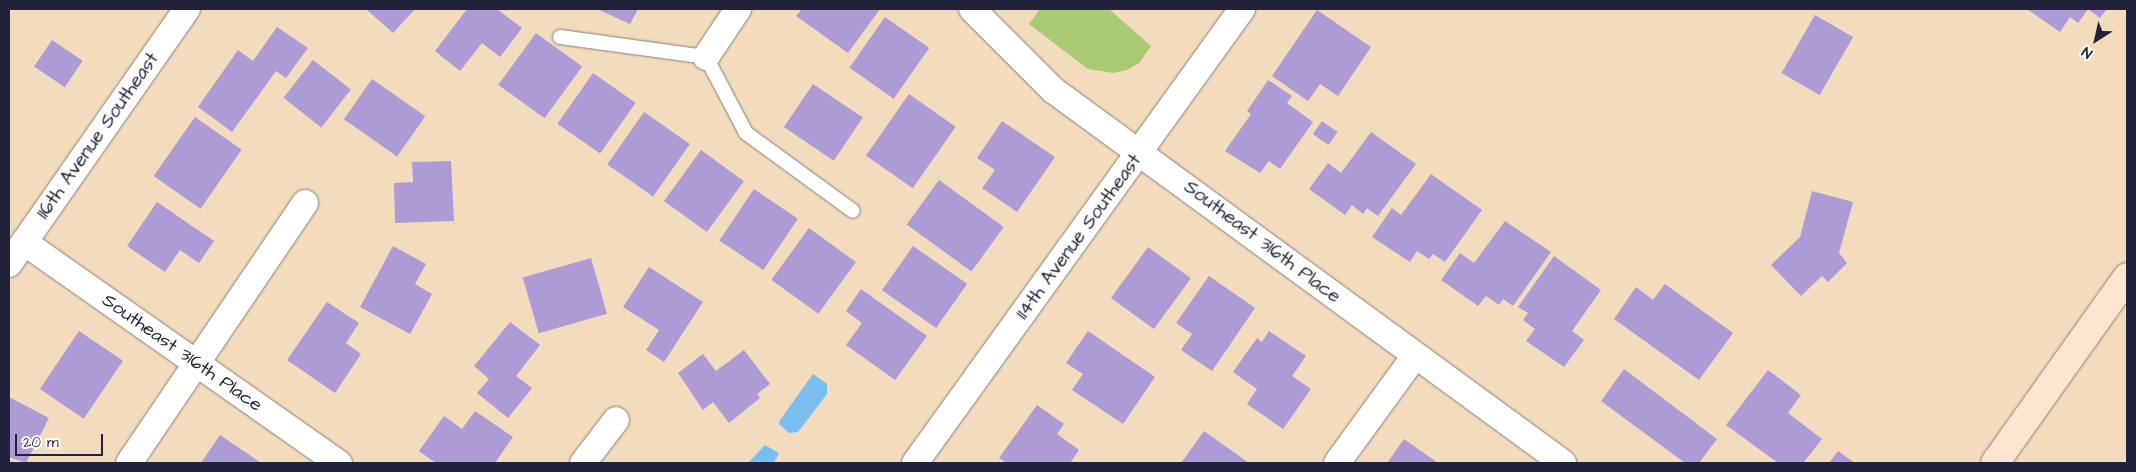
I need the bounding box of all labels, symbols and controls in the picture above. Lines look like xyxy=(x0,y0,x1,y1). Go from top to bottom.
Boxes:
north arrow xyxy=(2071,15,2121,65)
text: N xyxy=(2078,42,2097,63)
street label: 116th Avenue Southeast xyxy=(32,49,164,223)
street label: 114th Avenue Southeast xyxy=(1011,150,1147,324)
street label: Southeast 316th Place xyxy=(1179,176,1345,308)
street label: Southeast 316th Place xyxy=(98,289,266,417)
scale bar xyxy=(18,424,105,456)
text: 20 m xyxy=(23,432,59,453)

